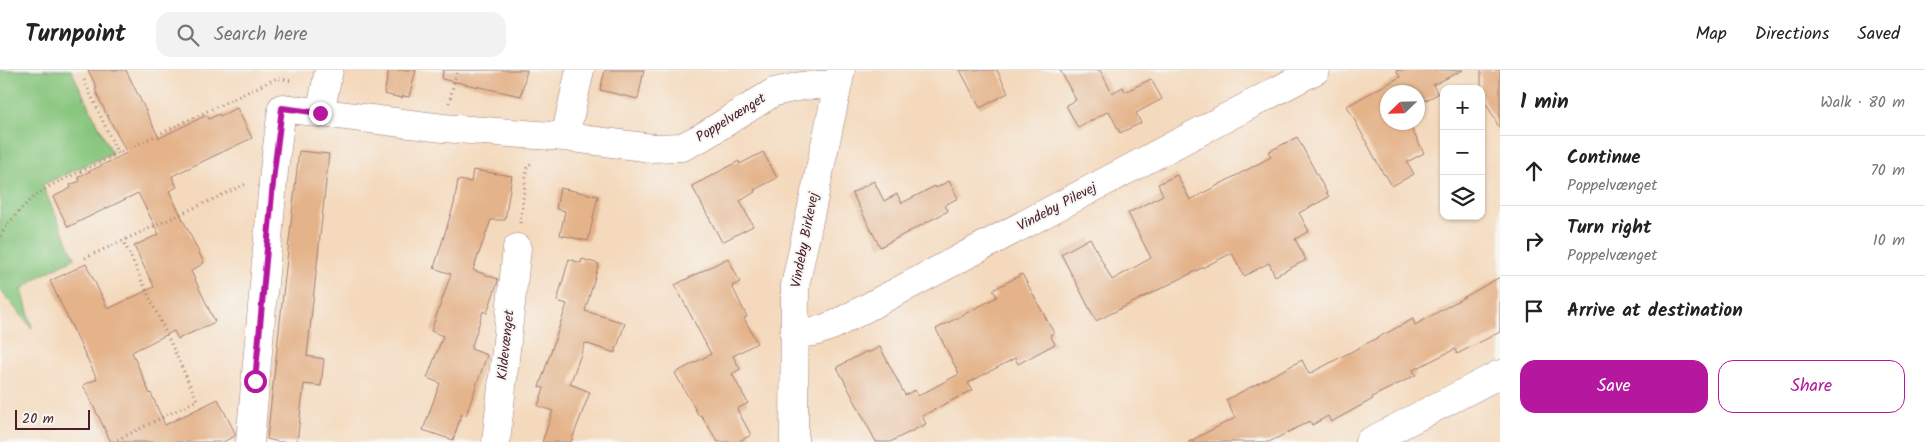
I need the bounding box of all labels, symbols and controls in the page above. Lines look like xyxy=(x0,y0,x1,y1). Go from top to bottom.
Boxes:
search box xyxy=(156,12,506,57)
text: Turnpoint xyxy=(25,15,126,54)
text: Search here xyxy=(214,20,308,50)
text: Map xyxy=(1695,20,1727,49)
text: Directions xyxy=(1755,20,1829,49)
text: Saved xyxy=(1857,20,1900,49)
icon: search xyxy=(174,21,202,49)
north arrow xyxy=(1380,85,1425,130)
map controls xyxy=(1440,85,1485,220)
button: + xyxy=(1440,85,1485,130)
text: 1 min xyxy=(1520,86,1569,119)
street label: Poppelvænget xyxy=(692,87,771,148)
text: Walk · 80 m xyxy=(1820,90,1905,115)
route end xyxy=(309,102,332,125)
button: − xyxy=(1440,130,1485,175)
text: Continue xyxy=(1567,143,1640,173)
icon: ahead xyxy=(1520,157,1548,185)
text: 70 m xyxy=(1870,158,1905,183)
text: Poppelvænget xyxy=(1567,173,1658,198)
button: layers xyxy=(1440,175,1485,220)
street label: Vindeby Pilevej xyxy=(1013,177,1101,237)
street label: Vindeby Birkevej xyxy=(785,190,825,290)
text: Turn right xyxy=(1567,213,1652,243)
icon: right xyxy=(1520,227,1548,255)
text: 10 m xyxy=(1873,228,1905,253)
text: Poppelvænget xyxy=(1567,243,1658,268)
text: Arrive at destination xyxy=(1567,296,1743,326)
icon: arrive xyxy=(1520,297,1548,325)
street label: Kildevænget xyxy=(491,308,521,381)
button: Save xyxy=(1520,360,1708,413)
button: Share xyxy=(1718,360,1905,413)
route start xyxy=(244,370,267,393)
scale bar xyxy=(15,407,90,430)
text: 20 m xyxy=(22,408,54,430)

